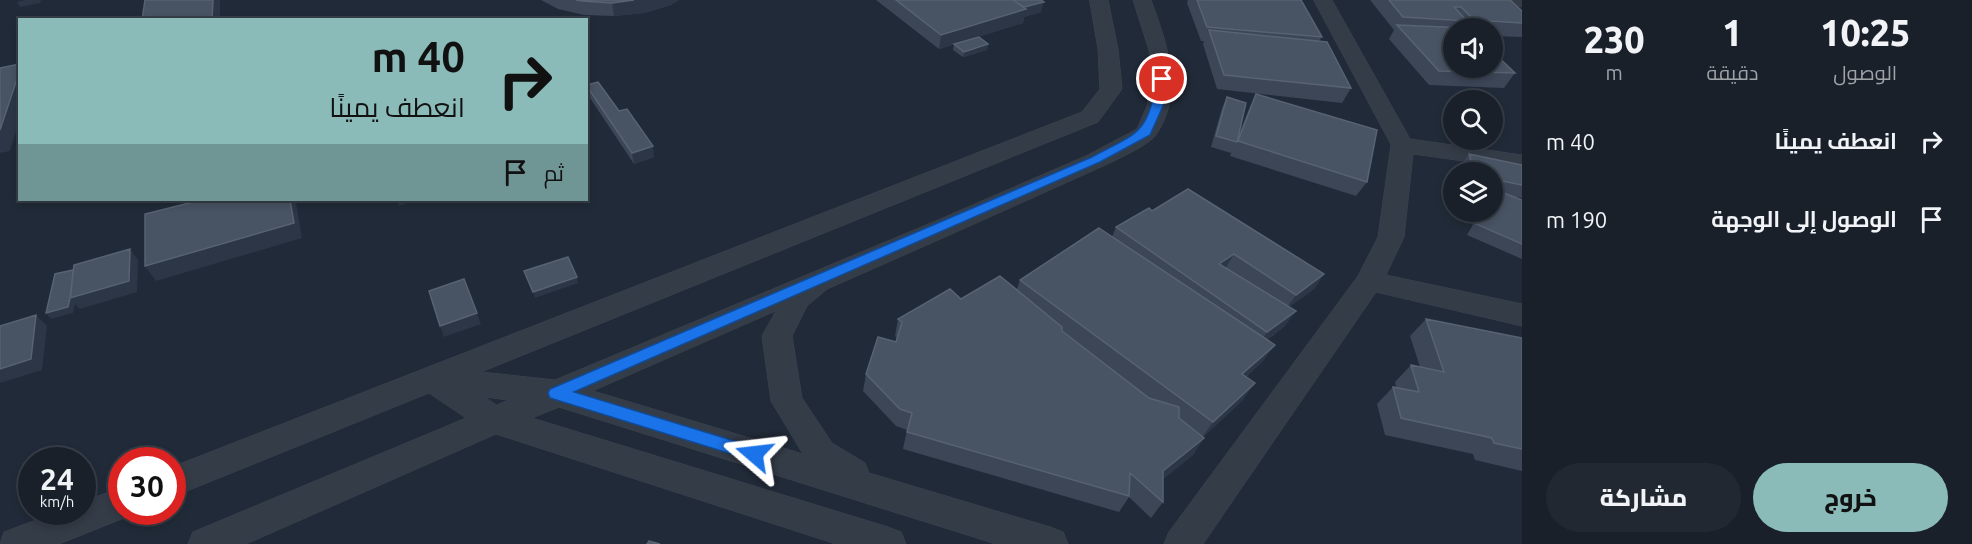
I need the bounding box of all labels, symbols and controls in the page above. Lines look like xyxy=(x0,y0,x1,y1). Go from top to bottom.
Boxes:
text: 1 xyxy=(1722,12,1743,53)
text: 10:25 xyxy=(1820,12,1910,53)
map controls xyxy=(1443,18,1503,222)
button: sound xyxy=(1443,18,1503,78)
text: 230 xyxy=(1584,19,1645,60)
text: 40 m xyxy=(371,33,465,80)
icon: right xyxy=(486,42,564,120)
pin xyxy=(1136,53,1187,104)
text: m xyxy=(1606,61,1623,84)
text: دقيقة xyxy=(1706,61,1758,84)
text: الوصول xyxy=(1833,61,1897,84)
icon: arrive xyxy=(1145,62,1178,95)
button: search xyxy=(1443,90,1503,150)
text: انعطف يمينًا xyxy=(329,92,465,122)
icon: right xyxy=(1915,125,1948,158)
text: انعطف يمينًا xyxy=(1775,128,1897,153)
text: 40 m xyxy=(1546,129,1595,154)
icon: arrive xyxy=(499,156,532,189)
text: ثم xyxy=(544,160,564,185)
button: layers xyxy=(1443,162,1503,222)
icon: arrive xyxy=(1915,203,1948,236)
text: الوصول إلى الوجهة xyxy=(1711,206,1897,231)
text: 190 m xyxy=(1546,207,1607,232)
position arrow xyxy=(722,422,786,486)
speed limit sign: 30 xyxy=(108,447,186,525)
text: 24 xyxy=(40,462,74,496)
button: مشاركة xyxy=(1546,463,1741,532)
button: خروج xyxy=(1753,463,1948,532)
text: km/h xyxy=(40,493,74,510)

